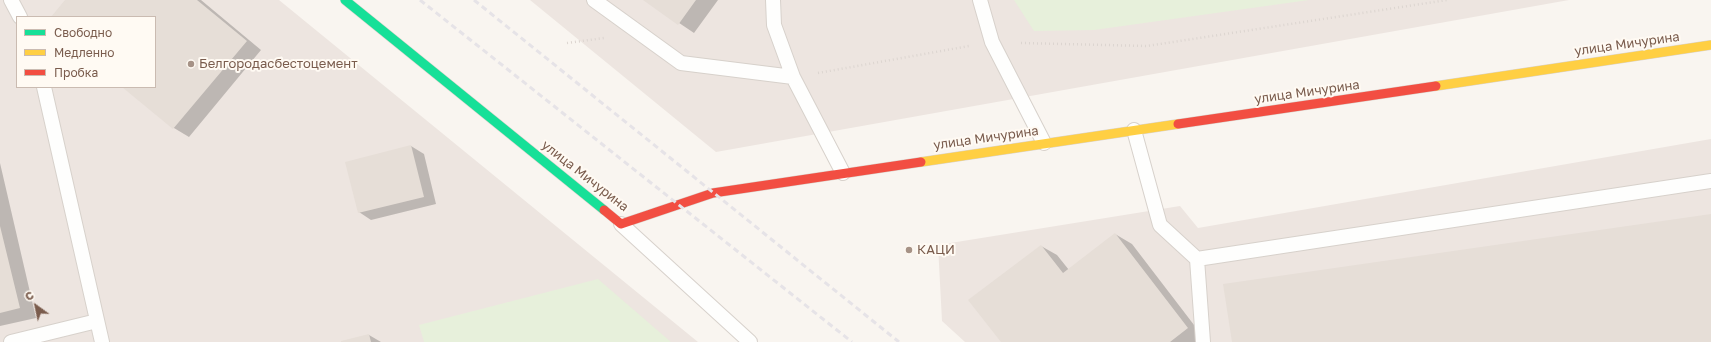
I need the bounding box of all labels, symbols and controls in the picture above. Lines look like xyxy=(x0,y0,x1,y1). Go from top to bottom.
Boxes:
legend xyxy=(16,16,156,88)
text: Свободно xyxy=(54,25,112,40)
street label: улица Мичурина xyxy=(1573,29,1681,59)
text: Медленно xyxy=(54,45,114,60)
place label: Белгородасбестоцемент xyxy=(199,56,358,72)
marker: Белгородасбестоцемент xyxy=(186,59,196,69)
text: Пробка xyxy=(54,65,98,80)
street label: улица Мичурина xyxy=(1253,77,1361,107)
street label: улица Мичурина xyxy=(932,123,1040,153)
street label: улица Мичурина xyxy=(538,137,632,215)
place label: КАЦИ xyxy=(917,242,955,258)
marker: КАЦИ xyxy=(904,245,914,255)
north arrow xyxy=(16,286,56,326)
text: С xyxy=(22,288,36,303)

